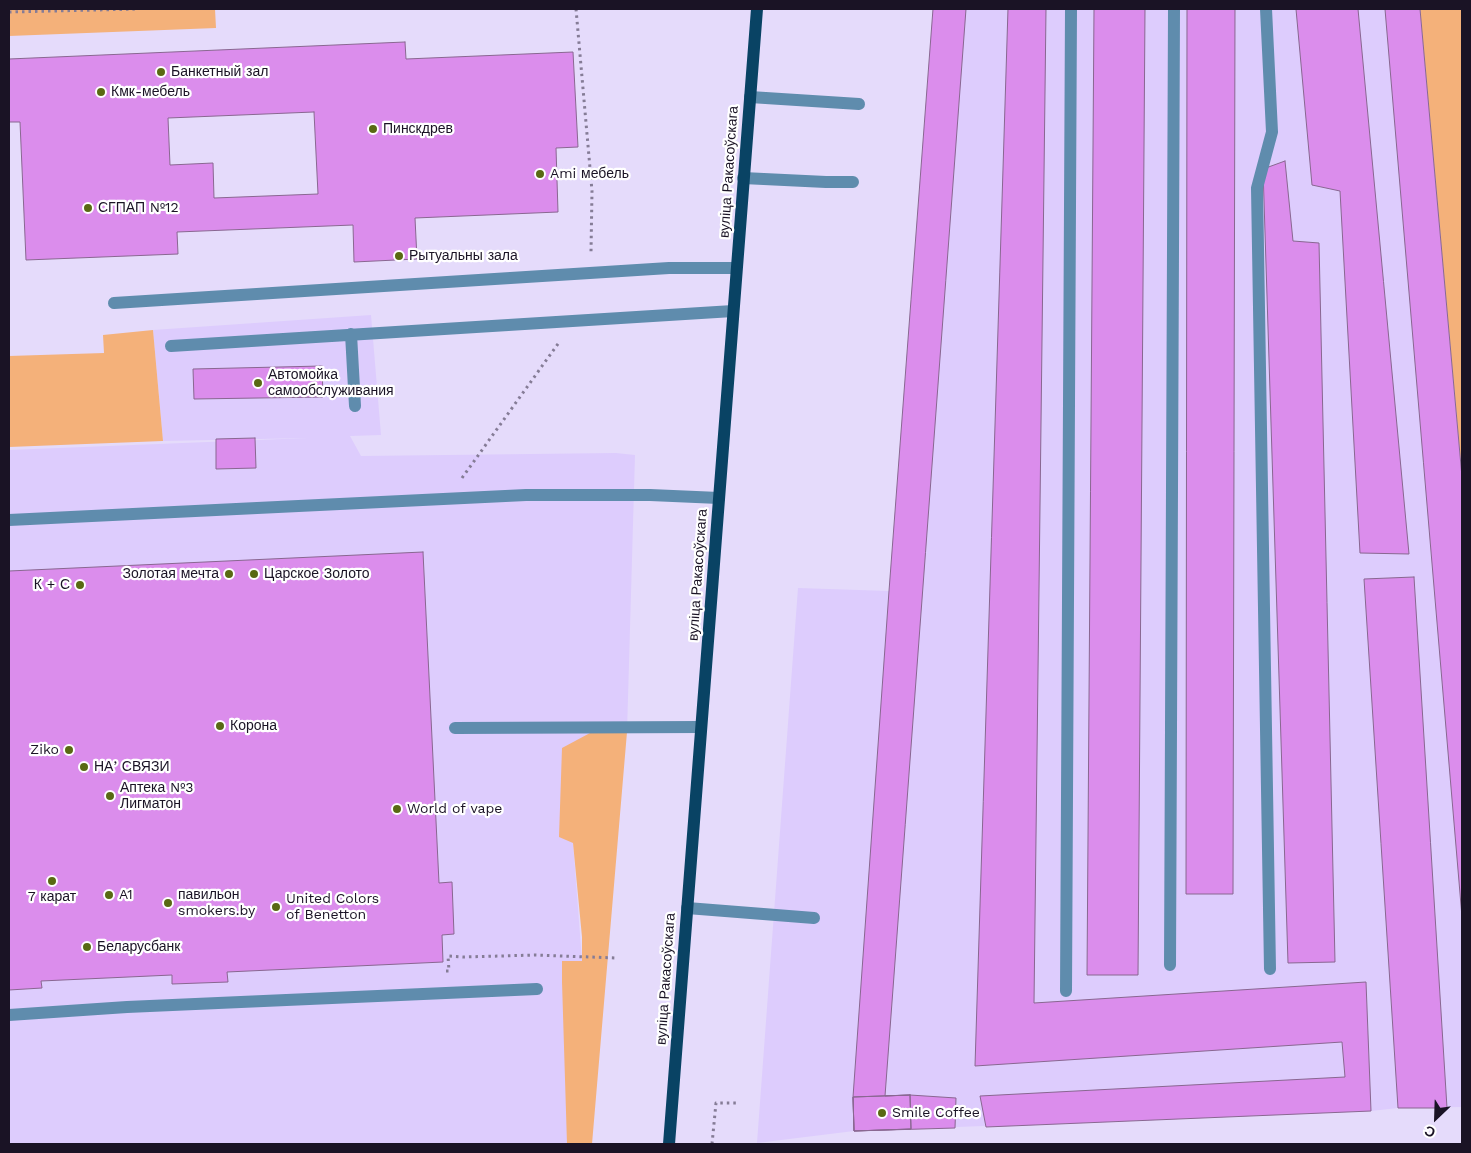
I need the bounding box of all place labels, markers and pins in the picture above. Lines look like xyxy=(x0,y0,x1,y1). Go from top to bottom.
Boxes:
place label: Банкетный зал xyxy=(171,64,268,80)
marker: Банкетный зал xyxy=(155,66,167,78)
place label: Кмк-мебель xyxy=(111,84,190,100)
marker: Кмк-мебель xyxy=(95,86,107,98)
place label: Пинскдрев xyxy=(383,121,453,137)
marker: Пинскдрев xyxy=(367,123,379,135)
place label: Ami мебель xyxy=(550,166,629,182)
marker: Ami мебель xyxy=(534,168,546,180)
place label: СГПАП №12 xyxy=(98,200,179,216)
marker: СГПАП №12 xyxy=(82,202,94,214)
place label: Рытуальны зала xyxy=(409,248,518,264)
marker: Рытуальны зала xyxy=(393,250,405,262)
place label: Автомойка самообслуживания xyxy=(268,367,394,400)
marker: Автомойка самообслуживания xyxy=(252,377,264,389)
place label: Золотая мечта xyxy=(123,566,219,582)
place label: Царское Золото xyxy=(264,566,370,582)
marker: Золотая мечта xyxy=(223,568,235,580)
marker: Царское Золото xyxy=(248,568,260,580)
place label: К + С xyxy=(34,577,70,593)
marker: К + С xyxy=(74,579,86,591)
place label: Корона xyxy=(230,718,277,734)
marker: Корона xyxy=(214,720,226,732)
place label: Ziko xyxy=(30,742,59,758)
marker: Ziko xyxy=(63,744,75,756)
place label: НАʼСВЯЗИ xyxy=(94,759,169,775)
marker: НАʼСВЯЗИ xyxy=(78,761,90,773)
place label: Аптека №3 Лигматон xyxy=(120,780,193,812)
marker: Аптека №3 Лигматон xyxy=(104,790,116,802)
place label: World of vape xyxy=(407,801,502,817)
marker: World of vape xyxy=(391,803,403,815)
marker: 7 карат xyxy=(46,875,58,887)
place label: A1 xyxy=(119,887,133,903)
place label: павильон smokers.by xyxy=(178,887,255,920)
place label: 7 карат xyxy=(28,889,76,905)
marker: A1 xyxy=(103,889,115,901)
place label: United Colors of Benetton xyxy=(286,891,379,924)
marker: павильон smokers.by xyxy=(162,897,174,909)
marker: United Colors of Benetton xyxy=(270,901,282,913)
place label: Беларусбанк xyxy=(97,939,180,955)
marker: Беларусбанк xyxy=(81,941,93,953)
place label: Smile Coffee xyxy=(892,1105,980,1121)
marker: Smile Coffee xyxy=(876,1107,888,1119)

